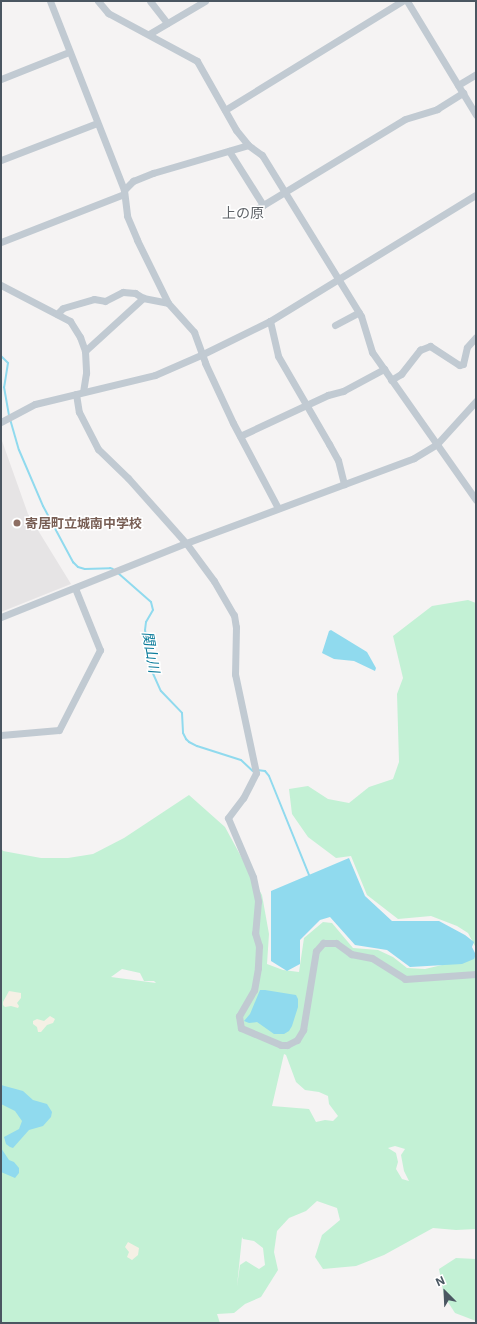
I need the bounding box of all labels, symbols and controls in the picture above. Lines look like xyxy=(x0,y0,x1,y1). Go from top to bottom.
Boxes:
district label: 上の原 xyxy=(222,205,264,221)
place label: 寄居町立城南中学校 xyxy=(25,515,142,531)
marker: 寄居町立城南中学校 xyxy=(12,518,22,528)
water label: 関山川 xyxy=(139,630,163,674)
north arrow xyxy=(425,1272,465,1312)
text: N xyxy=(433,1273,447,1289)

